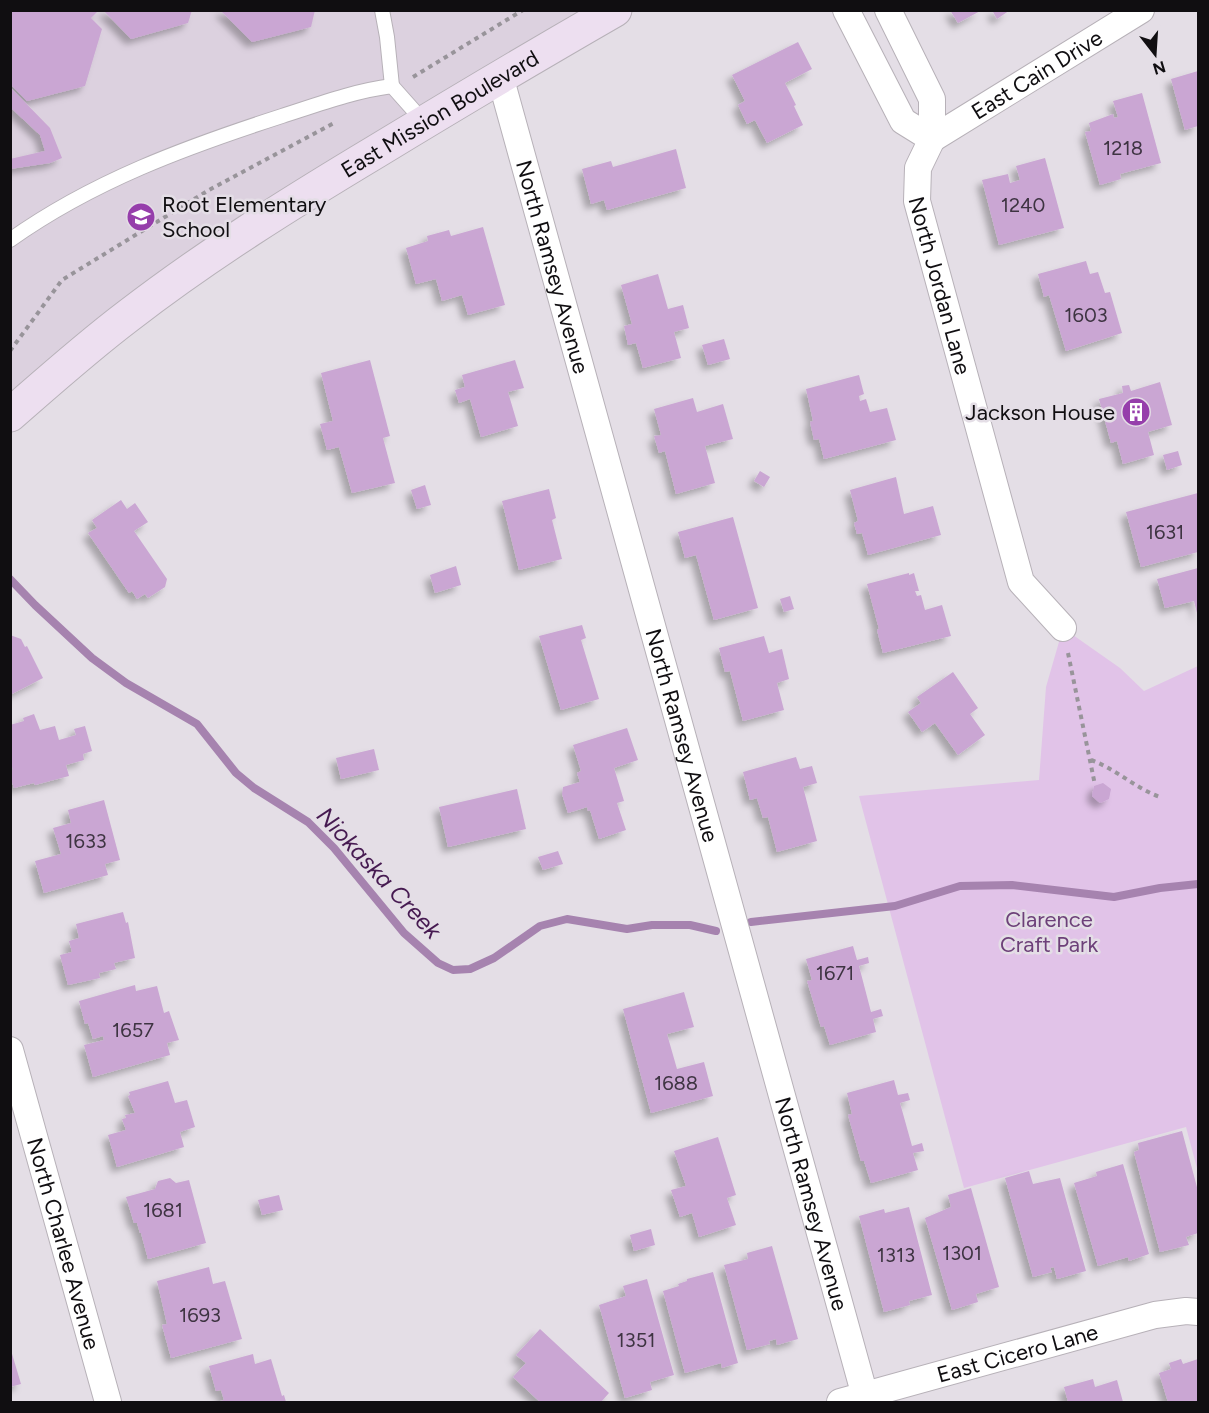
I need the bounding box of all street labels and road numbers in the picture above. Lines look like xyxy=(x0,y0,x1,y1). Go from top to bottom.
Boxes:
street label: East Cain Drive xyxy=(966,24,1107,125)
street label: East Mission Boulevard xyxy=(336,44,544,184)
street label: North Ramsey Avenue xyxy=(510,157,595,377)
street label: North Jordan Lane xyxy=(902,193,977,378)
street label: North Ramsey Avenue xyxy=(639,626,724,845)
street label: North Ramsey Avenue xyxy=(769,1094,854,1314)
street label: North Charlee Avenue xyxy=(21,1135,106,1353)
street label: East Cicero Lane xyxy=(934,1318,1101,1389)

